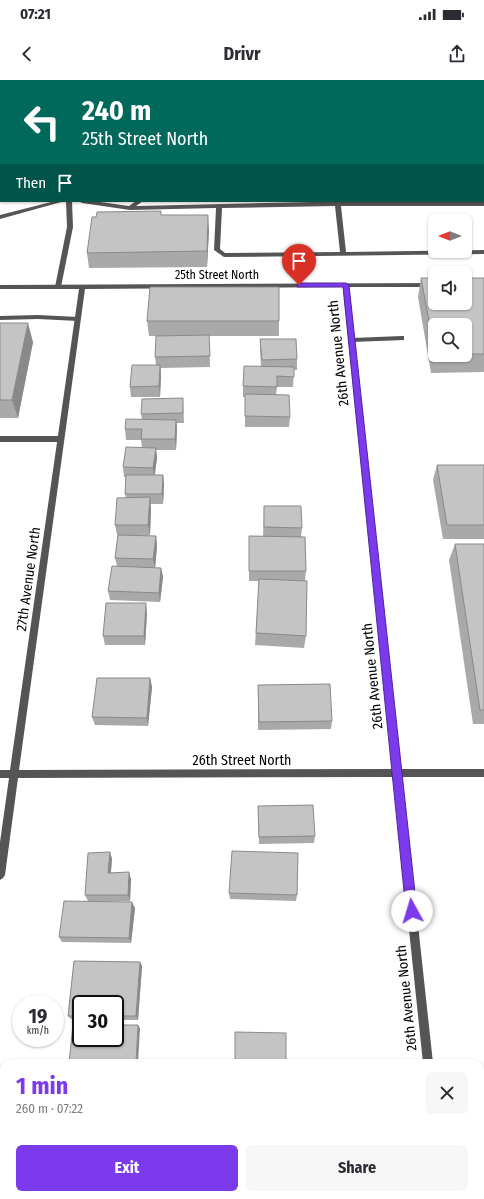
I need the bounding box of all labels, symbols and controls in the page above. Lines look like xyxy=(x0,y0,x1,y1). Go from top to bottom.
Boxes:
text: 07:21 xyxy=(20,5,51,23)
icon: back xyxy=(16,43,38,65)
text: Drivr xyxy=(223,43,261,65)
icon: share xyxy=(446,43,468,65)
text: 240 m xyxy=(82,94,151,127)
icon: left xyxy=(16,96,68,148)
text: 25th Street North xyxy=(82,128,208,150)
icon: arrive xyxy=(54,172,76,194)
text: Then xyxy=(16,174,46,192)
north arrow xyxy=(428,214,472,258)
map controls xyxy=(428,214,472,362)
pin xyxy=(282,244,316,285)
icon: arrive xyxy=(288,250,310,272)
button: sound xyxy=(428,266,472,310)
street label: 25th Street North xyxy=(175,268,259,282)
street label: 26th Avenue North xyxy=(324,299,353,407)
button: search xyxy=(428,318,472,362)
street label: 27th Avenue North xyxy=(13,526,44,632)
street label: 26th Avenue North xyxy=(358,622,387,730)
street label: 26th Street North xyxy=(193,752,291,769)
position arrow xyxy=(391,890,433,932)
street label: 26th Avenue North xyxy=(392,944,421,1052)
speed limit sign: 30 xyxy=(72,995,124,1047)
text: 19 xyxy=(29,1004,47,1028)
text: km/h xyxy=(27,1025,49,1037)
text: 1 min xyxy=(16,1072,68,1100)
button: close xyxy=(426,1072,468,1114)
text: 260 m · 07:22 xyxy=(16,1101,83,1116)
button: Exit xyxy=(16,1145,238,1191)
button: Share xyxy=(246,1145,468,1191)

